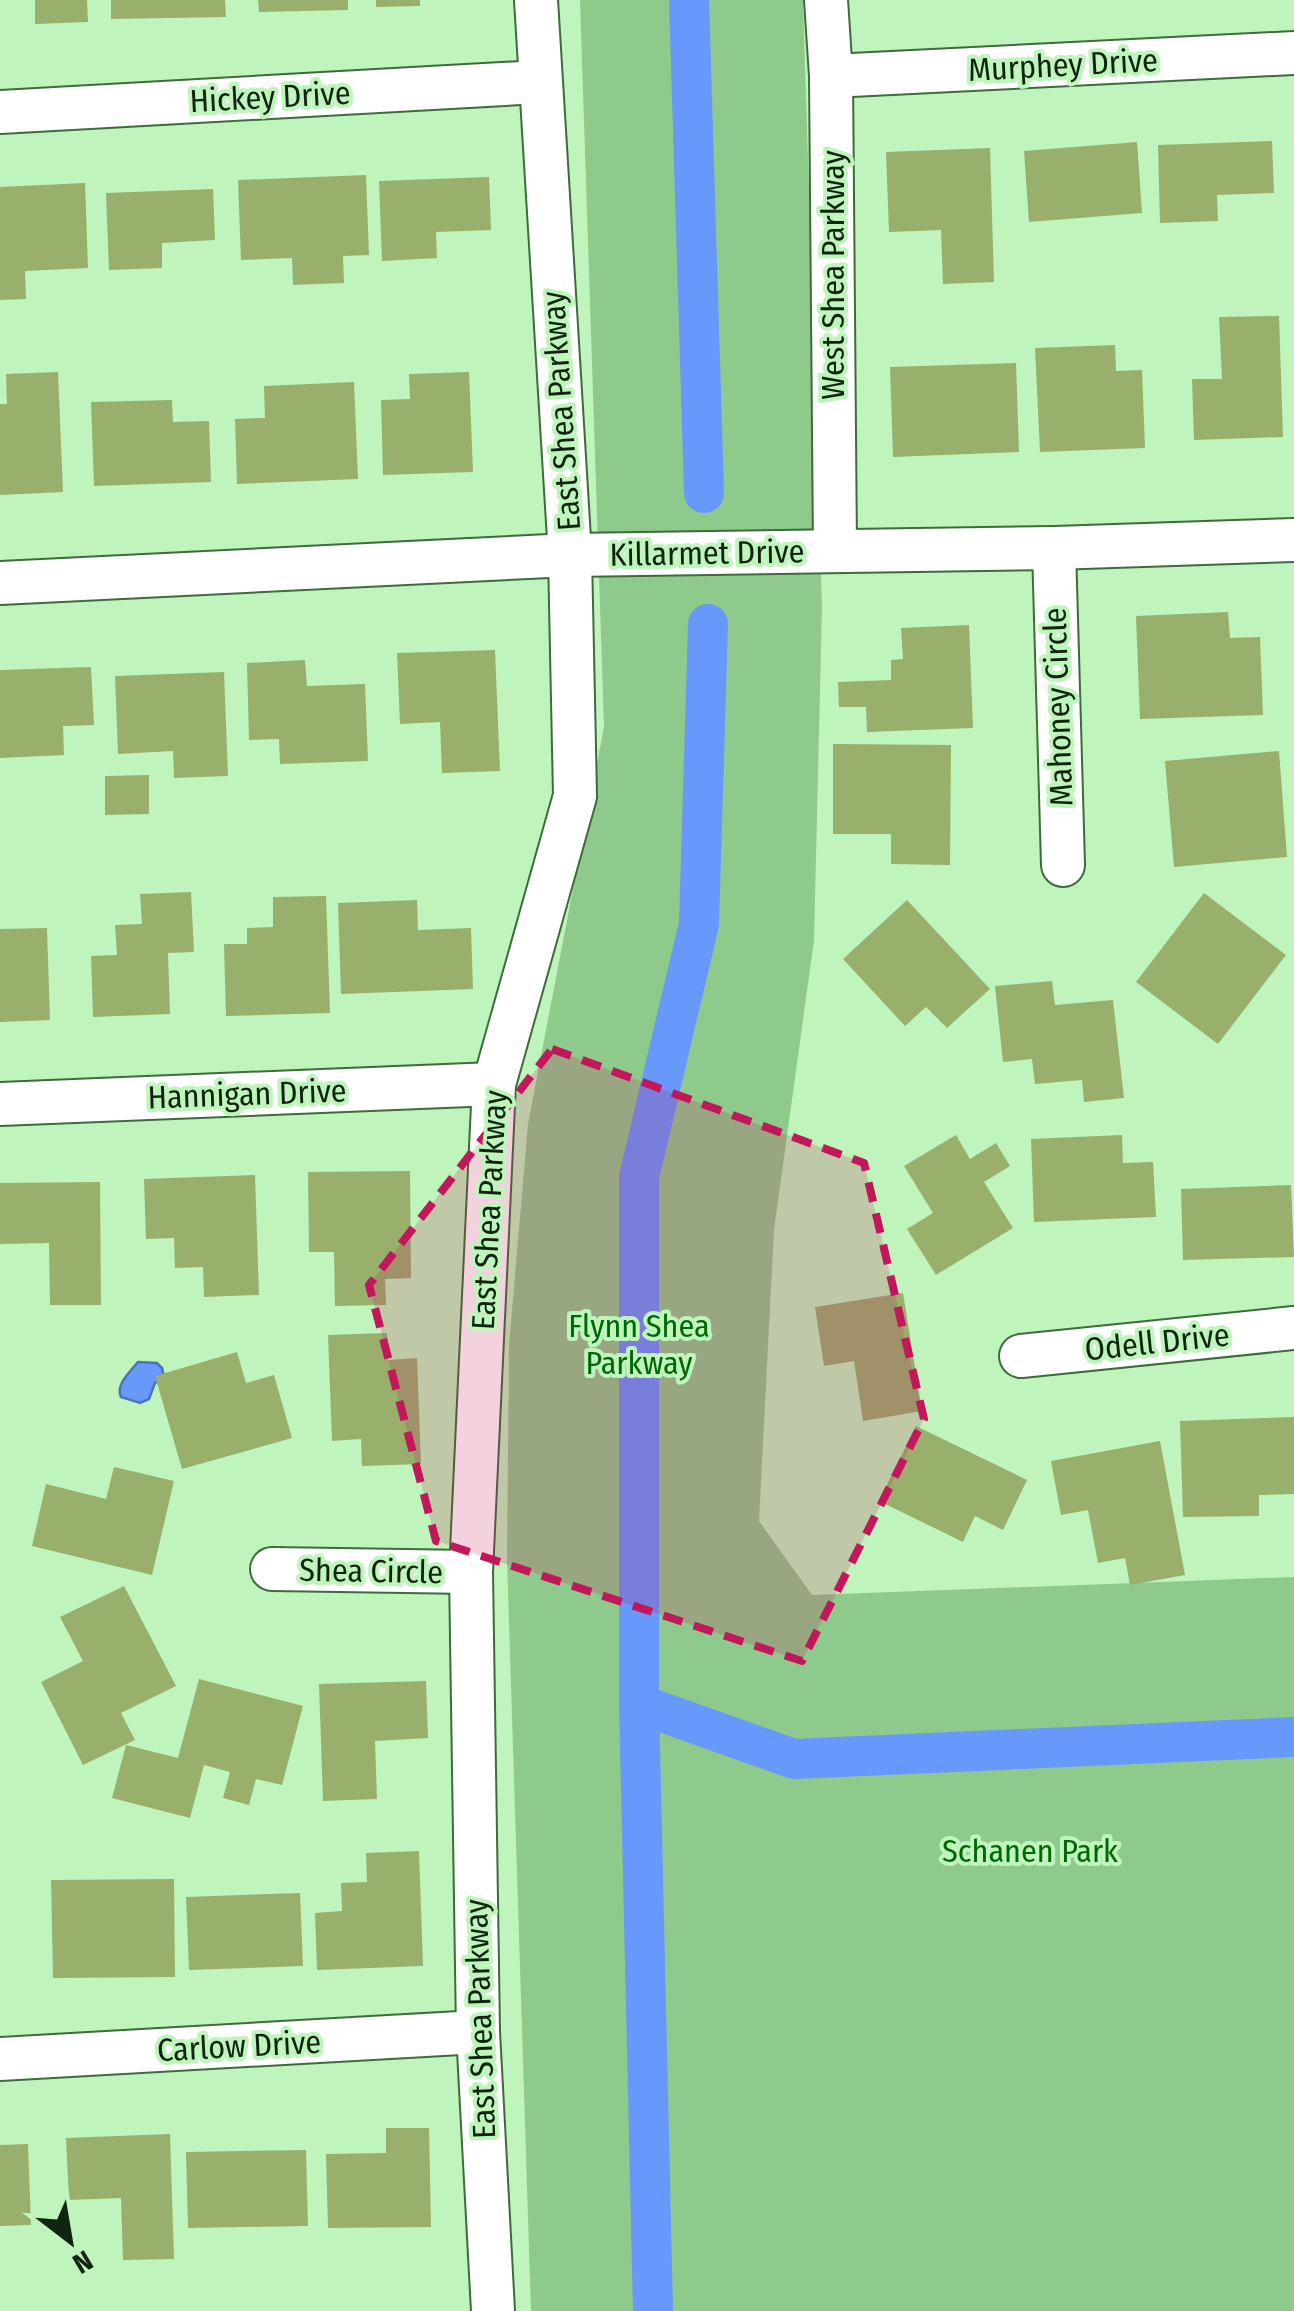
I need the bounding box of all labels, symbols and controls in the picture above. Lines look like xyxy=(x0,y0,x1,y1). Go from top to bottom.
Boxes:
street label: Murphey Drive xyxy=(967,41,1159,89)
street label: Hickey Drive xyxy=(189,74,351,120)
street label: West Shea Parkway xyxy=(814,150,852,400)
street label: East Shea Parkway xyxy=(534,289,588,532)
street label: Killarmet Drive xyxy=(609,532,805,574)
street label: Mahoney Circle xyxy=(1036,607,1080,807)
street label: Hannigan Drive xyxy=(147,1072,347,1116)
street label: East Shea Parkway xyxy=(464,1088,514,1331)
park label: Flynn Shea Parkway xyxy=(568,1307,710,1382)
street label: Odell Drive xyxy=(1083,1316,1231,1368)
street label: Shea Circle xyxy=(299,1551,443,1591)
park label: Schanen Park xyxy=(942,1832,1118,1870)
street label: East Shea Parkway xyxy=(457,1898,503,2140)
street label: Carlow Drive xyxy=(156,2023,322,2069)
north arrow xyxy=(20,2191,120,2291)
text: N xyxy=(67,2244,98,2280)

